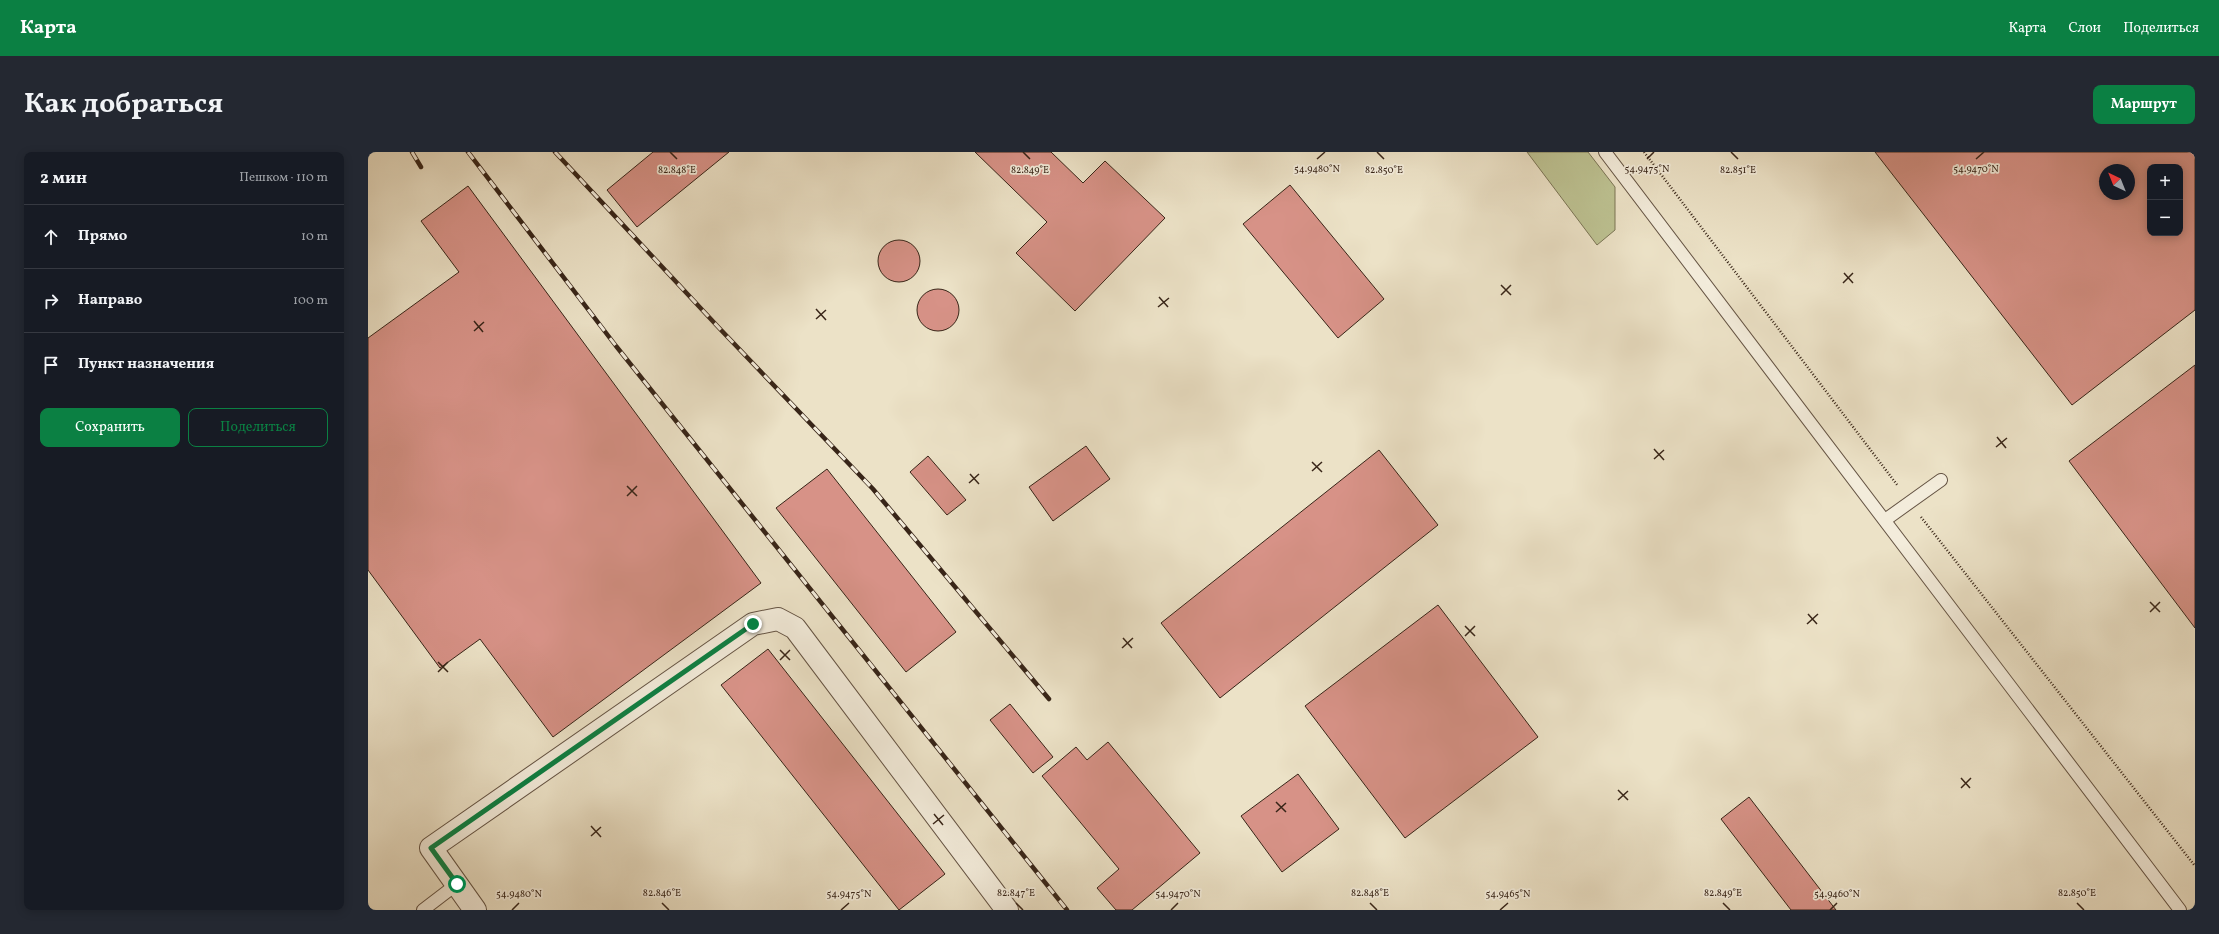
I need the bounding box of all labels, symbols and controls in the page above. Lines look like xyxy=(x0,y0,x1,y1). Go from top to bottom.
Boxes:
text: Карта xyxy=(20,15,77,41)
text: Карта xyxy=(2008,19,2046,38)
text: Слои xyxy=(2068,19,2101,38)
text: Поделиться xyxy=(2123,19,2199,38)
text: Как добраться xyxy=(24,85,223,124)
button: Маршрут xyxy=(2093,85,2195,124)
text: 54.9480°N xyxy=(1294,162,1341,176)
text: 54.9475°N xyxy=(1625,162,1670,176)
text: 54.9470°N xyxy=(1953,162,1999,176)
text: 82.848°E xyxy=(658,163,696,177)
text: 82.849°E xyxy=(1011,163,1049,177)
text: 82.850°E xyxy=(1365,163,1403,177)
text: 82.851°E xyxy=(1720,163,1756,177)
north arrow xyxy=(2099,164,2135,200)
map controls xyxy=(2147,164,2183,236)
button: + xyxy=(2147,164,2183,200)
text: 2 мин xyxy=(40,167,87,190)
text: Пешком · 110 m xyxy=(239,169,328,187)
button: − xyxy=(2147,200,2183,236)
icon: ahead xyxy=(40,226,62,248)
text: Прямо xyxy=(78,226,127,247)
text: 10 m xyxy=(301,228,328,246)
icon: right xyxy=(40,290,62,312)
text: Направо xyxy=(78,290,142,311)
text: 100 m xyxy=(293,292,328,310)
icon: arrive xyxy=(40,354,62,376)
text: Пункт назначения xyxy=(78,354,214,375)
button: Сохранить xyxy=(40,408,180,447)
button: Поделиться xyxy=(188,408,328,447)
route end xyxy=(744,615,762,633)
route start xyxy=(448,875,466,893)
text: 82.846°E xyxy=(643,886,681,900)
text: 82.847°E xyxy=(997,886,1035,900)
text: 82.848°E xyxy=(1351,886,1389,900)
text: 82.849°E xyxy=(1704,886,1742,900)
text: 82.850°E xyxy=(2058,886,2096,900)
text: 54.9480°N xyxy=(496,887,543,901)
text: 54.9475°N xyxy=(827,887,872,901)
text: 54.9470°N xyxy=(1155,887,1201,901)
text: 54.9465°N xyxy=(1486,887,1531,901)
text: 54.9460°N xyxy=(1814,887,1861,901)

